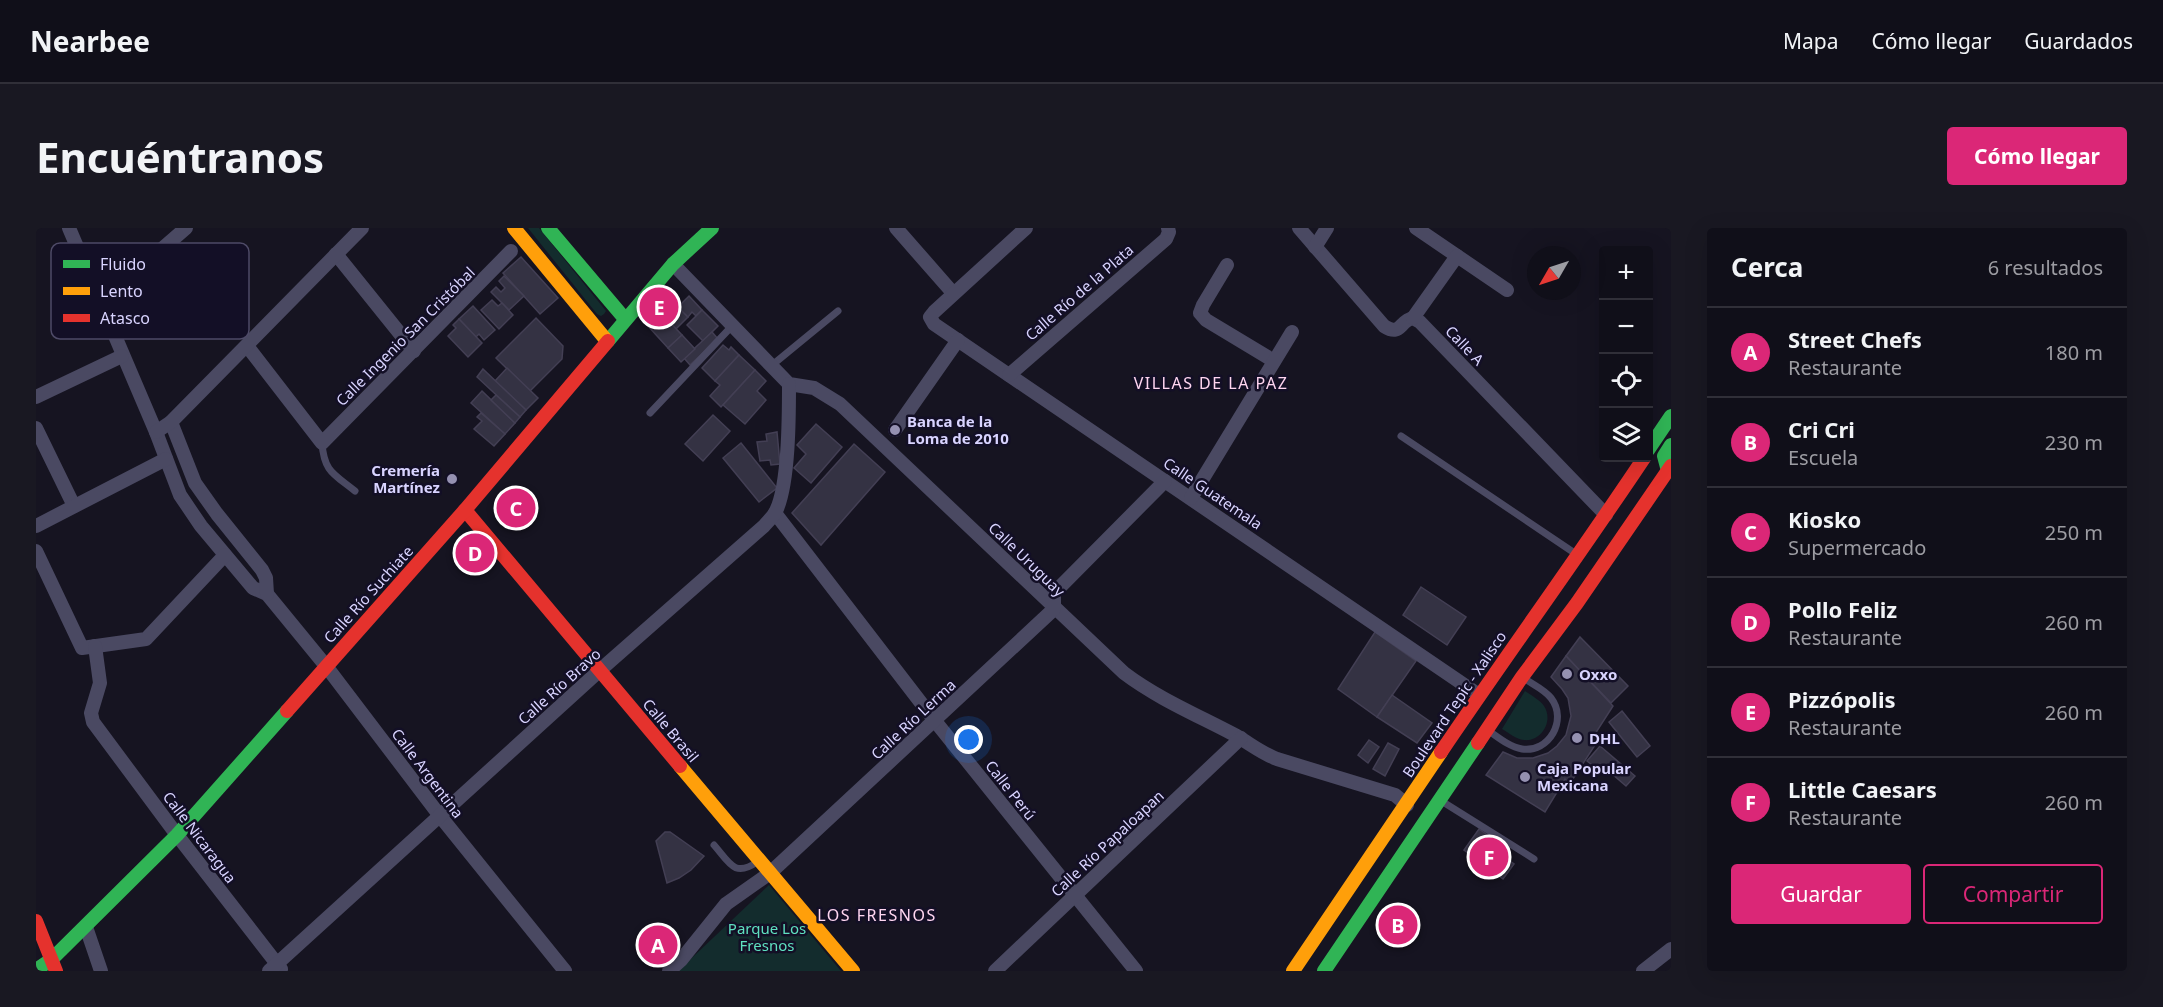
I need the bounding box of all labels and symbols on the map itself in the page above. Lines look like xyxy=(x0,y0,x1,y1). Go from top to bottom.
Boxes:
street label: Calle Río de la Plata xyxy=(1021,239,1137,345)
legend xyxy=(51,243,249,339)
north arrow xyxy=(1527,246,1581,300)
text: Fluido xyxy=(100,253,146,275)
street label: Calle Ingenio San Cristóbal xyxy=(331,262,479,410)
text: Lento xyxy=(100,280,143,302)
pin: E xyxy=(640,284,678,329)
text: Atasco xyxy=(100,307,150,329)
street label: Calle A xyxy=(1441,321,1489,369)
district label: VILLAS DE LA PAZ xyxy=(1134,372,1288,394)
place label: Banca de la Loma de 2010 xyxy=(907,411,1009,448)
marker: Banca de la Loma de 2010 xyxy=(888,423,902,437)
street label: Calle Guatemala xyxy=(1160,452,1266,534)
place label: Cremería Martínez xyxy=(371,460,440,497)
marker: Cremería Martínez xyxy=(445,472,459,486)
pin: C xyxy=(496,486,536,530)
street label: Calle Uruguay xyxy=(984,517,1070,601)
pin: D xyxy=(456,530,494,576)
street label: Calle Río Suchiate xyxy=(319,541,417,647)
street label: Boulevard Tepic - Xalisco xyxy=(1398,627,1510,781)
street label: Calle Río Bravo xyxy=(513,643,605,729)
place label: Oxxo xyxy=(1579,664,1617,684)
marker: Oxxo xyxy=(1560,667,1574,681)
street label: Calle Río Lerma xyxy=(866,674,960,764)
street label: Calle Brasil xyxy=(639,694,703,766)
street label: Calle Argentina xyxy=(388,724,468,822)
your location xyxy=(954,725,983,754)
place label: DHL xyxy=(1589,728,1620,748)
marker: DHL xyxy=(1570,731,1584,745)
street label: Calle Perú xyxy=(981,756,1041,824)
place label: Caja Popular Mexicana xyxy=(1537,758,1631,795)
marker: Caja Popular Mexicana xyxy=(1518,770,1532,784)
street label: Calle Río Papaloapan xyxy=(1046,785,1168,901)
street label: Calle Nicaragua xyxy=(159,787,241,887)
pin: F xyxy=(1470,834,1508,880)
pin: B xyxy=(1378,902,1418,948)
district label: LOS FRESNOS xyxy=(817,904,937,926)
park label: Parque Los Fresnos xyxy=(728,918,806,955)
pin: A xyxy=(638,922,678,968)

